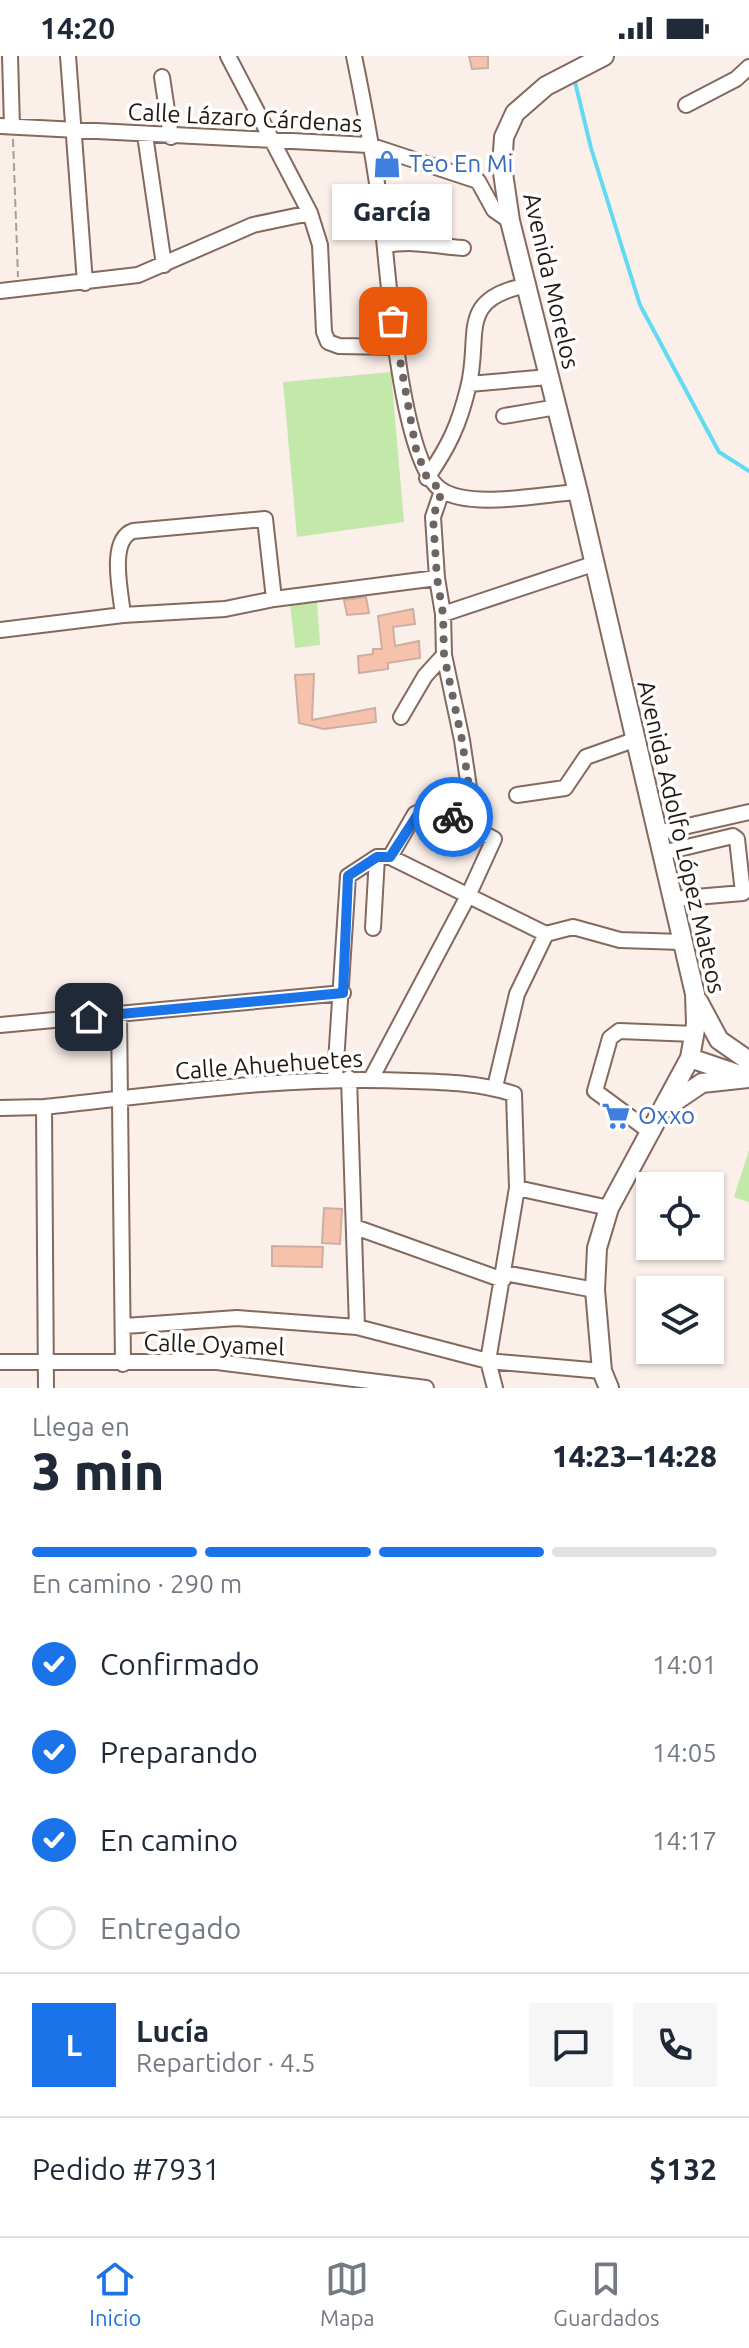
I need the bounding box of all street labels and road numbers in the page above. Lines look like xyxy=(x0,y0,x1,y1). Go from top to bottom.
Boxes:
street label: Calle Lázaro Cárdenas xyxy=(127,98,363,137)
street label: Avenida Morelos xyxy=(518,190,585,371)
street label: Avenida Adolfo López Mateos xyxy=(632,678,731,996)
street label: Calle Ahuehuetes xyxy=(174,1044,364,1085)
street label: Calle Oyamel xyxy=(143,1329,285,1360)

